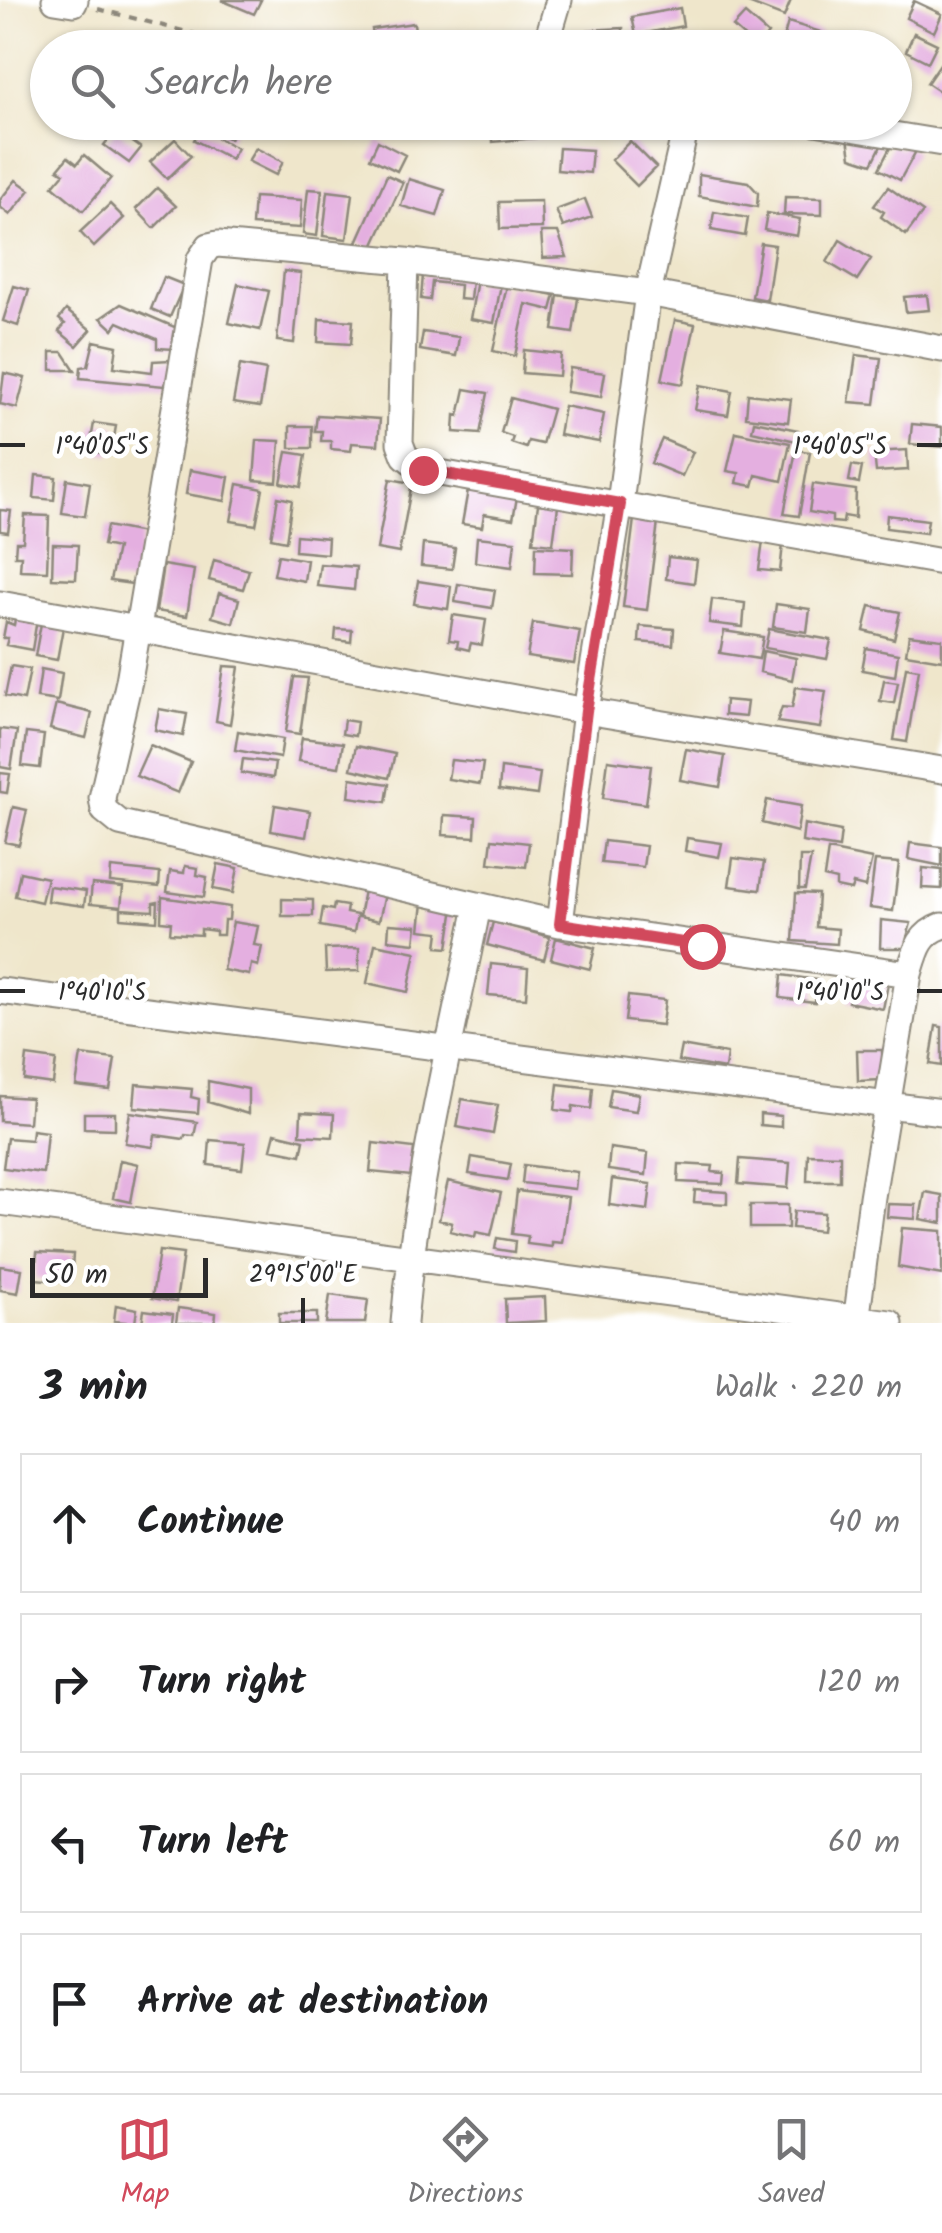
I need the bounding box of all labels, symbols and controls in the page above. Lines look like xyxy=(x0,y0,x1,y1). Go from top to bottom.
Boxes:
search box xyxy=(30,30,912,140)
text: Search here xyxy=(145,55,332,115)
icon: search xyxy=(65,58,120,113)
text: 1°40'05"S xyxy=(55,427,149,467)
text: 1°40'05"S xyxy=(793,427,887,467)
route end xyxy=(401,448,447,494)
route start xyxy=(680,924,726,970)
text: 1°40'10"S xyxy=(58,973,146,1013)
text: 1°40'10"S xyxy=(796,973,884,1013)
scale bar xyxy=(30,1253,208,1298)
text: 50 m xyxy=(45,1253,108,1298)
text: 29°15'00"E xyxy=(249,1255,358,1295)
text: 3 min xyxy=(40,1355,148,1422)
text: Walk · 220 m xyxy=(714,1363,902,1414)
text: Continue xyxy=(137,1493,284,1553)
icon: ahead xyxy=(42,1496,97,1551)
text: 40 m xyxy=(828,1498,900,1549)
text: Turn right xyxy=(137,1653,306,1713)
icon: right xyxy=(42,1656,97,1711)
text: 120 m xyxy=(817,1658,900,1709)
text: Turn left xyxy=(137,1813,288,1873)
icon: left xyxy=(42,1816,97,1871)
text: 60 m xyxy=(828,1818,900,1869)
text: Arrive at destination xyxy=(137,1973,488,2033)
icon: arrive xyxy=(42,1976,97,2031)
tab: Map xyxy=(117,2112,172,2217)
tab: Directions xyxy=(407,2112,523,2217)
tab: Saved xyxy=(758,2112,825,2217)

